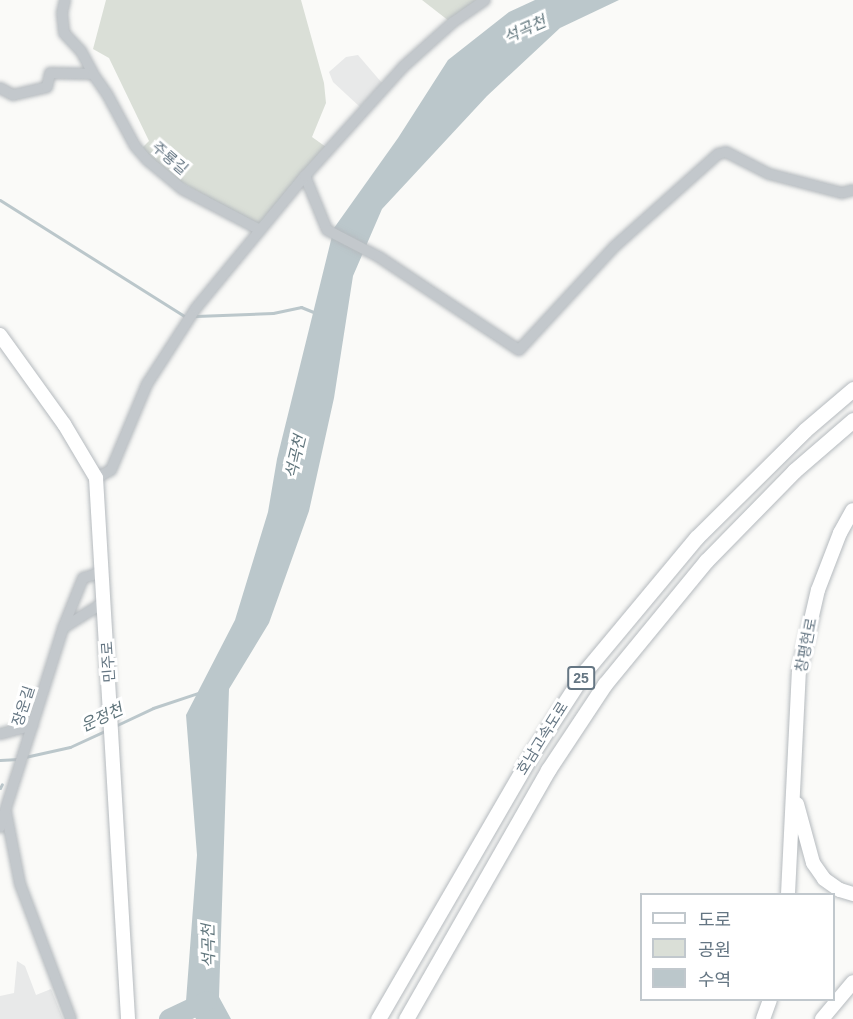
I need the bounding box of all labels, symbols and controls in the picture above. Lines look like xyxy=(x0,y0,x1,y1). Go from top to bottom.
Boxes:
water label: 석곡천 xyxy=(501,12,549,48)
street label: 주룡길 xyxy=(148,138,192,178)
water label: 석곡천 xyxy=(282,433,310,481)
street label: 창평현로 xyxy=(792,616,820,674)
street label: 민주로 xyxy=(98,641,118,683)
road number: 25 xyxy=(566,667,596,689)
street label: 장운길 xyxy=(8,684,38,728)
street label: 호남고속도로 xyxy=(512,698,572,778)
water label: 운정천 xyxy=(78,700,126,736)
legend xyxy=(640,893,835,1001)
text: 도로 xyxy=(698,910,731,930)
water label: 석곡천 xyxy=(199,924,219,968)
text: 공원 xyxy=(698,940,731,960)
text: 수역 xyxy=(698,970,731,990)

